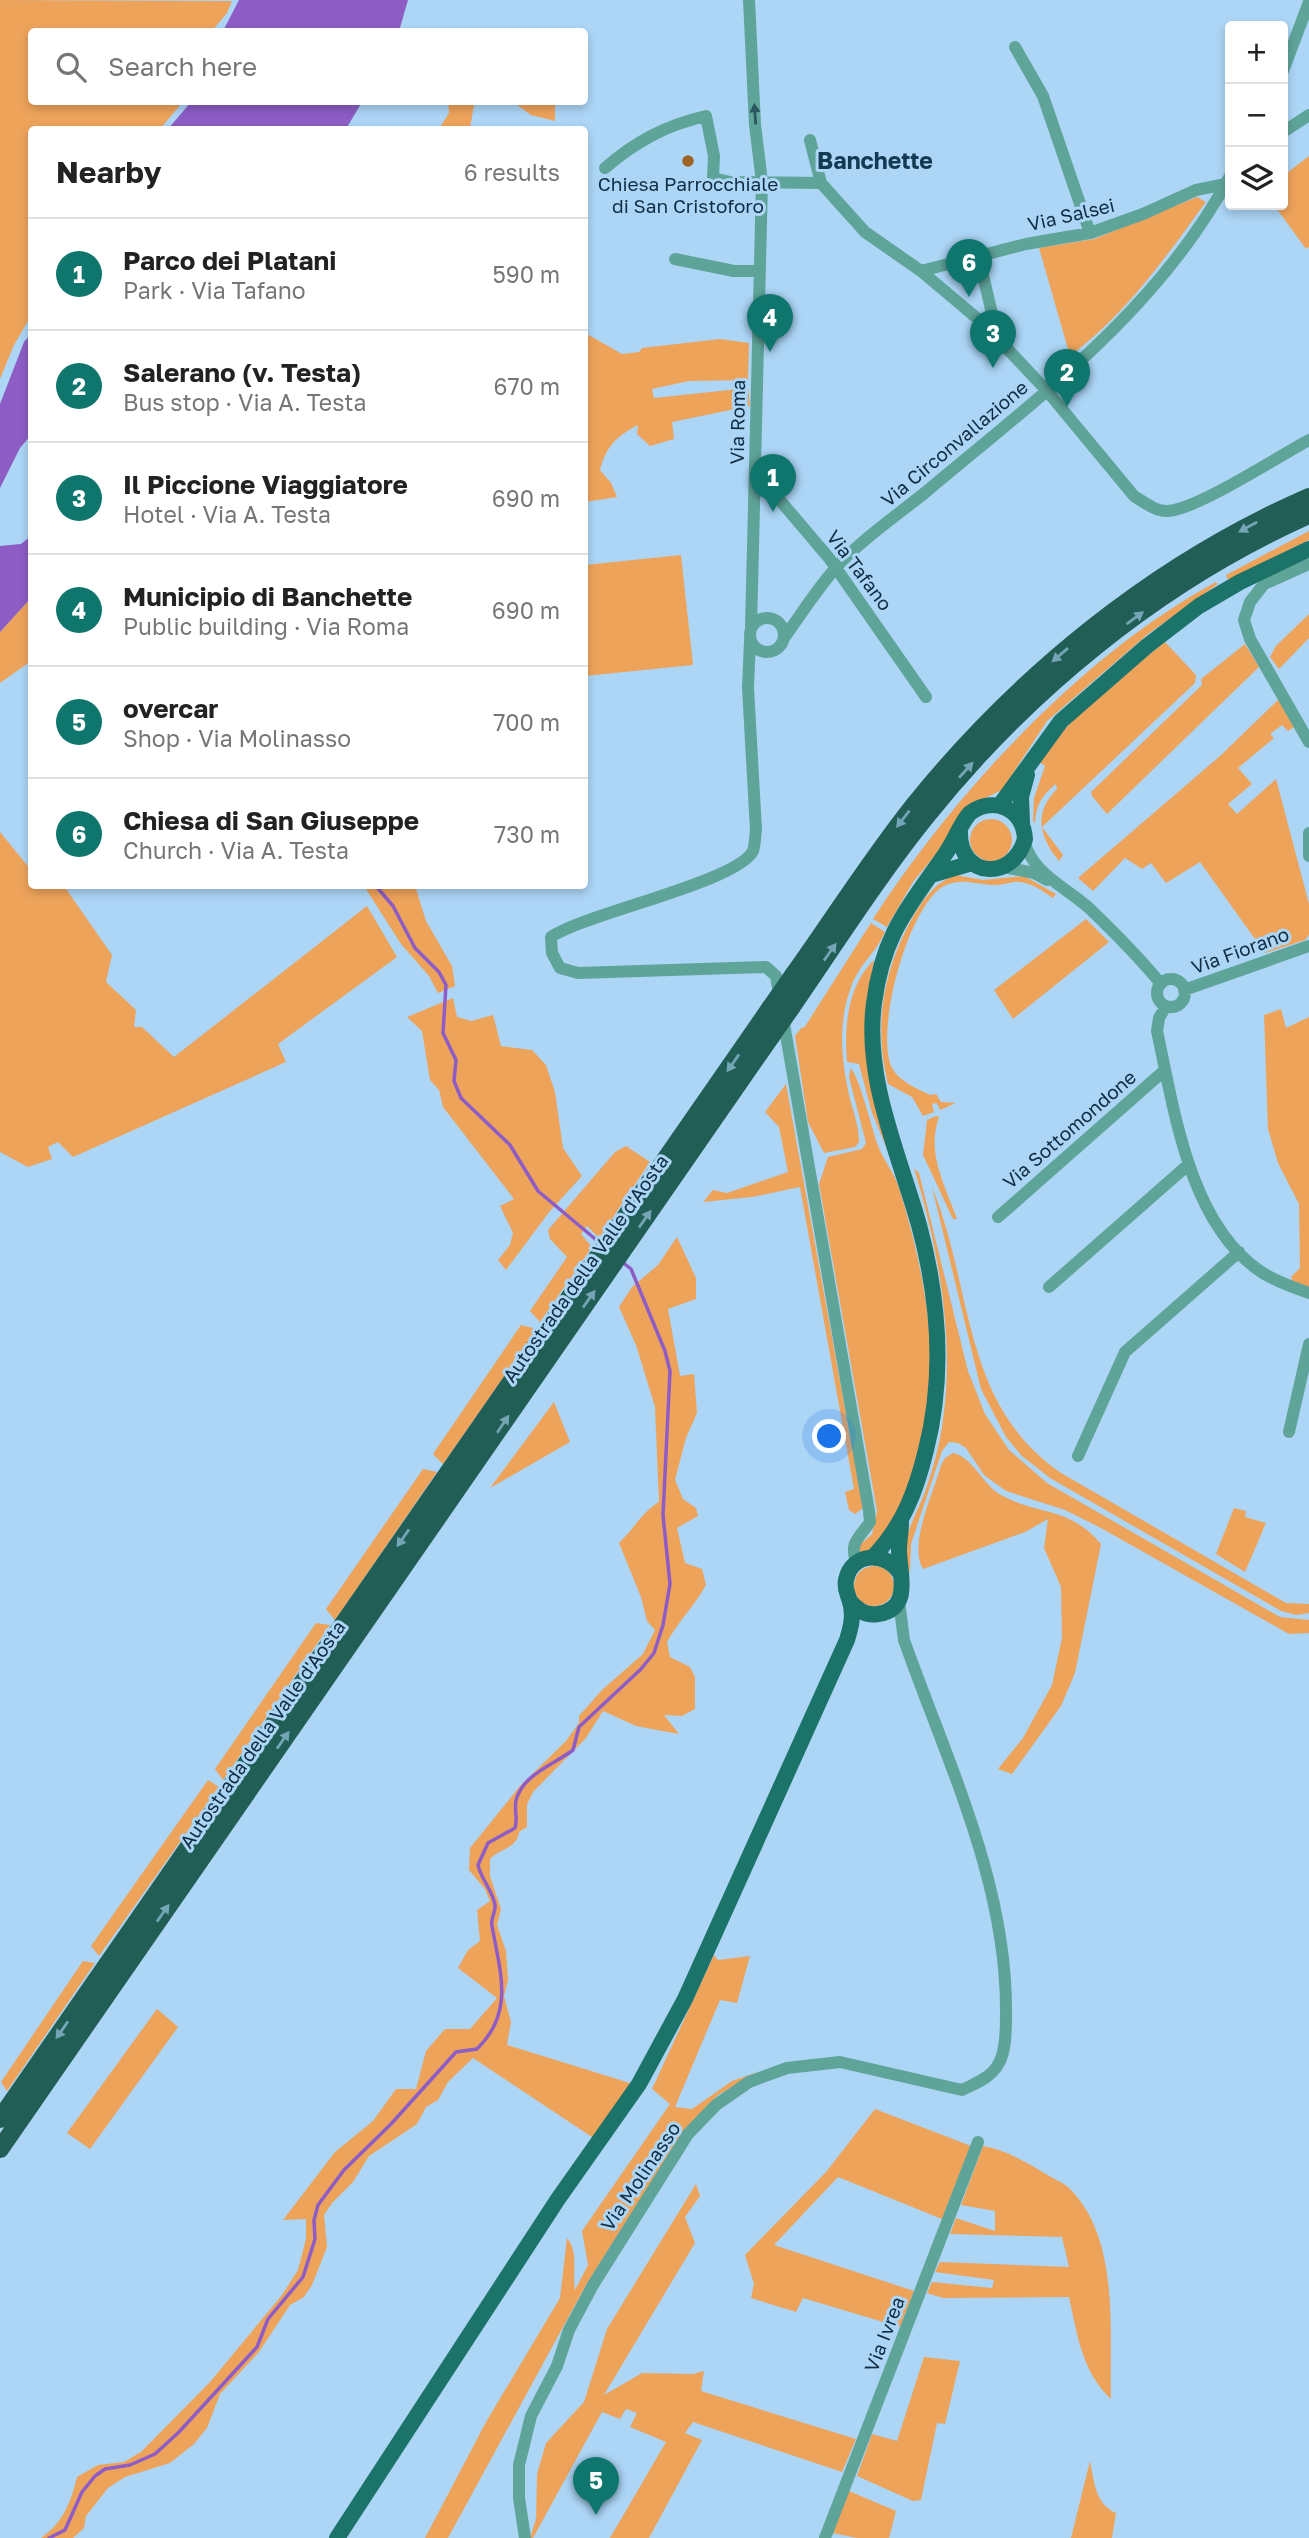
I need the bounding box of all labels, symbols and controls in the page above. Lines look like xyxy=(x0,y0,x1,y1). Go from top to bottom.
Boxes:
map controls xyxy=(1225,21,1288,210)
button: + xyxy=(1225,21,1288,84)
search box xyxy=(28,28,588,105)
icon: search xyxy=(52,48,90,86)
text: Search here xyxy=(108,51,257,82)
button: − xyxy=(1225,84,1288,147)
one-way arrow xyxy=(749,103,760,125)
district label: Banchette xyxy=(817,146,933,174)
button: layers xyxy=(1225,147,1288,210)
marker: Chiesa Parrocchiale di San Cristoforo xyxy=(680,153,696,169)
text: Nearby xyxy=(56,154,161,190)
text: 6 results xyxy=(464,158,560,186)
place label: Chiesa Parrocchiale di San Cristoforo xyxy=(598,172,778,217)
street label: Via Salsei xyxy=(1025,193,1117,235)
pin: 6 xyxy=(946,239,992,297)
text: Parco dei Platani xyxy=(123,245,336,276)
text: 1 xyxy=(73,260,85,288)
text: 590 m xyxy=(492,260,560,288)
text: Park · Via Tafano xyxy=(123,276,306,304)
pin: 4 xyxy=(747,294,793,352)
pin: 3 xyxy=(970,310,1016,368)
pin: 2 xyxy=(1044,349,1090,407)
text: Salerano (v. Testa) xyxy=(123,357,361,388)
text: 2 xyxy=(72,372,86,400)
text: 670 m xyxy=(494,372,560,400)
street label: Via Circonvallazione xyxy=(876,375,1032,511)
street label: Via Roma xyxy=(725,379,749,465)
text: Bus stop · Via A. Testa xyxy=(123,388,367,416)
pin: 1 xyxy=(750,454,796,512)
text: Il Piccione Viaggiatore xyxy=(123,469,408,500)
text: 3 xyxy=(72,484,86,512)
text: 690 m xyxy=(492,484,560,512)
text: Hotel · Via A. Testa xyxy=(123,500,331,528)
one-way arrow xyxy=(1238,521,1257,533)
street label: Via Tafano xyxy=(822,525,898,615)
text: Municipio di Banchette xyxy=(123,581,412,612)
text: 4 xyxy=(72,596,86,624)
text: 690 m xyxy=(492,596,560,624)
one-way arrow xyxy=(1126,611,1144,625)
text: Public building · Via Roma xyxy=(123,612,409,640)
one-way arrow xyxy=(1052,647,1069,662)
text: overcar xyxy=(123,693,218,724)
text: 5 xyxy=(72,708,86,736)
text: 700 m xyxy=(493,708,560,736)
text: Shop · Via Molinasso xyxy=(123,724,351,752)
one-way arrow xyxy=(958,761,974,779)
text: Chiesa di San Giuseppe xyxy=(123,805,419,836)
one-way arrow xyxy=(896,810,911,828)
text: 6 xyxy=(72,820,86,848)
text: 730 m xyxy=(494,820,560,848)
text: Church · Via A. Testa xyxy=(123,836,349,864)
street label: Via Fiorano xyxy=(1188,922,1292,978)
one-way arrow xyxy=(823,943,837,961)
one-way arrow xyxy=(726,1054,740,1072)
street label: Via Sottomondone xyxy=(998,1065,1140,1193)
street label: Autostrada della Valle d'Aosta xyxy=(497,1150,673,1386)
one-way arrow xyxy=(638,1210,652,1228)
one-way arrow xyxy=(582,1290,596,1308)
one-way arrow xyxy=(496,1415,510,1433)
your location xyxy=(812,1419,846,1453)
one-way arrow xyxy=(396,1529,410,1547)
street label: Autostrada della Valle d'Aosta xyxy=(174,1616,350,1852)
one-way arrow xyxy=(276,1731,290,1749)
one-way arrow xyxy=(156,1904,170,1922)
one-way arrow xyxy=(55,2021,69,2039)
street label: Via Molinasso xyxy=(595,2117,685,2235)
street label: Via Ivrea xyxy=(859,2293,909,2375)
pin: 5 xyxy=(573,2457,619,2515)

